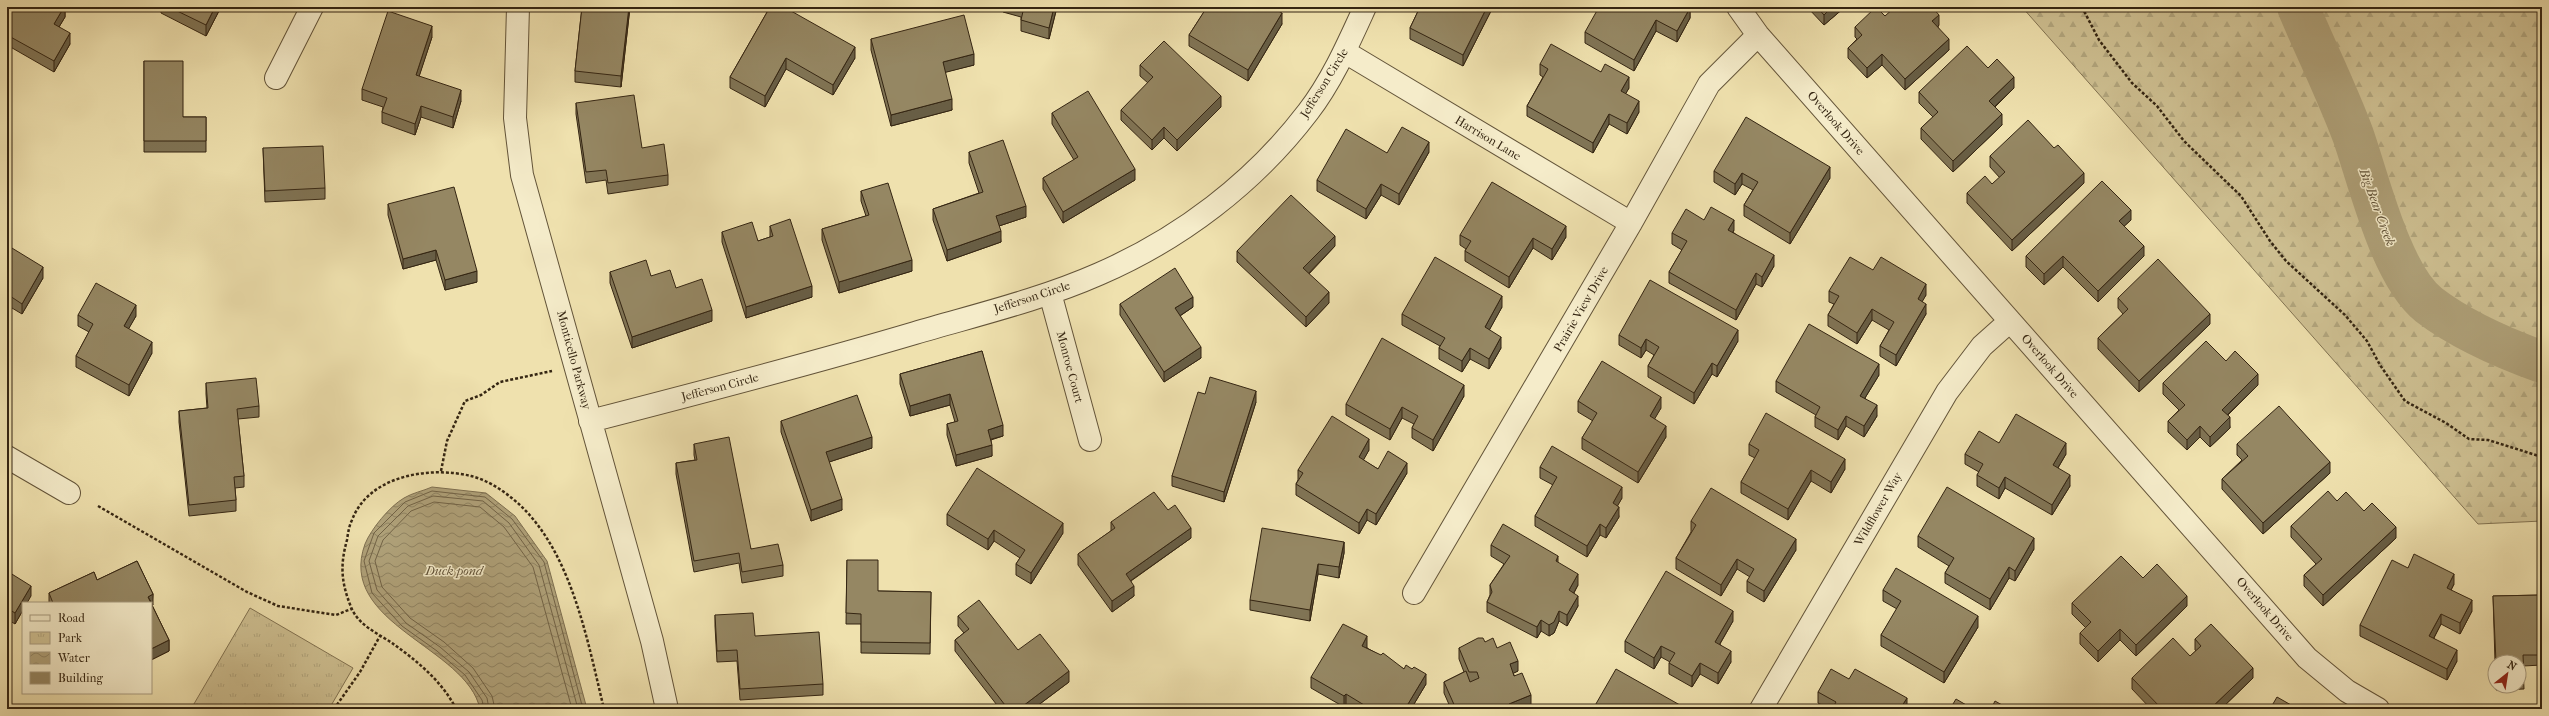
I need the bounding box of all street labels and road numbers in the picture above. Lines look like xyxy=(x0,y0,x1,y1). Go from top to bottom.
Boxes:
street label: Jefferson Circle xyxy=(1297,46,1351,121)
street label: Overlook Drive xyxy=(1805,88,1867,158)
street label: Harrison Lane xyxy=(1452,113,1524,163)
street label: Prairie View Drive xyxy=(1551,264,1611,354)
street label: Jefferson Circle xyxy=(991,278,1072,316)
street label: Monticello Parkway xyxy=(554,309,594,412)
street label: Monroe Court xyxy=(1054,330,1086,405)
street label: Overlook Drive xyxy=(2019,331,2081,401)
street label: Jefferson Circle xyxy=(679,370,760,404)
street label: Wildflower Way xyxy=(1851,469,1905,549)
street label: Overlook Drive xyxy=(2234,574,2296,644)

